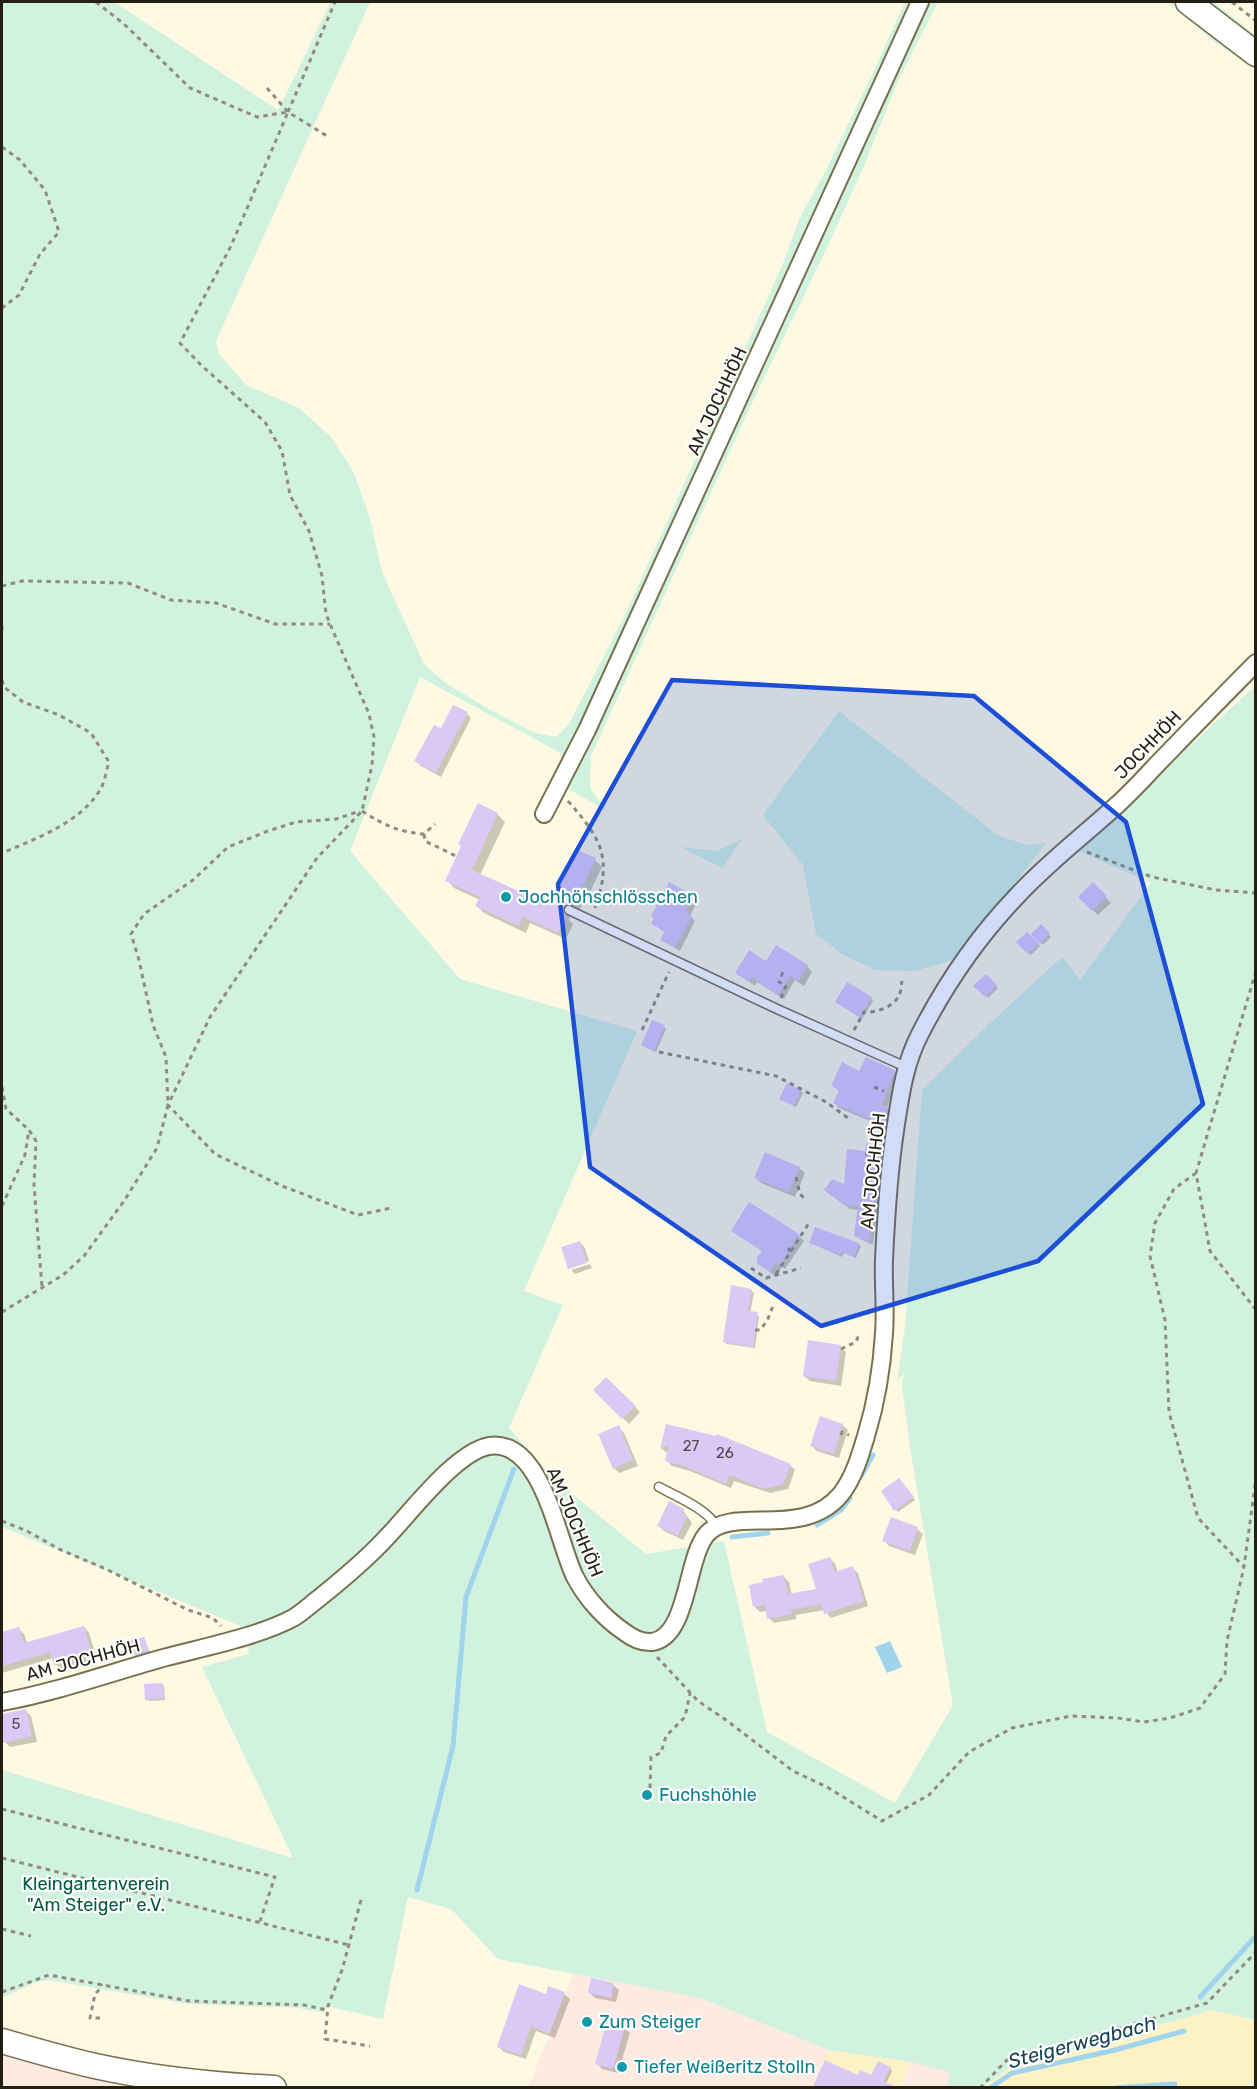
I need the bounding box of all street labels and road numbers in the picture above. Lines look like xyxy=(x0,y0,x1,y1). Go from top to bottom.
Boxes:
street label: AM JOCHHÖH xyxy=(682,343,752,459)
street label: JOCHHÖH xyxy=(1110,706,1186,784)
street label: AM JOCHHÖH xyxy=(856,1112,890,1230)
street label: AM JOCHHÖH xyxy=(542,1464,608,1580)
street label: AM JOCHHÖH xyxy=(24,1634,142,1686)

